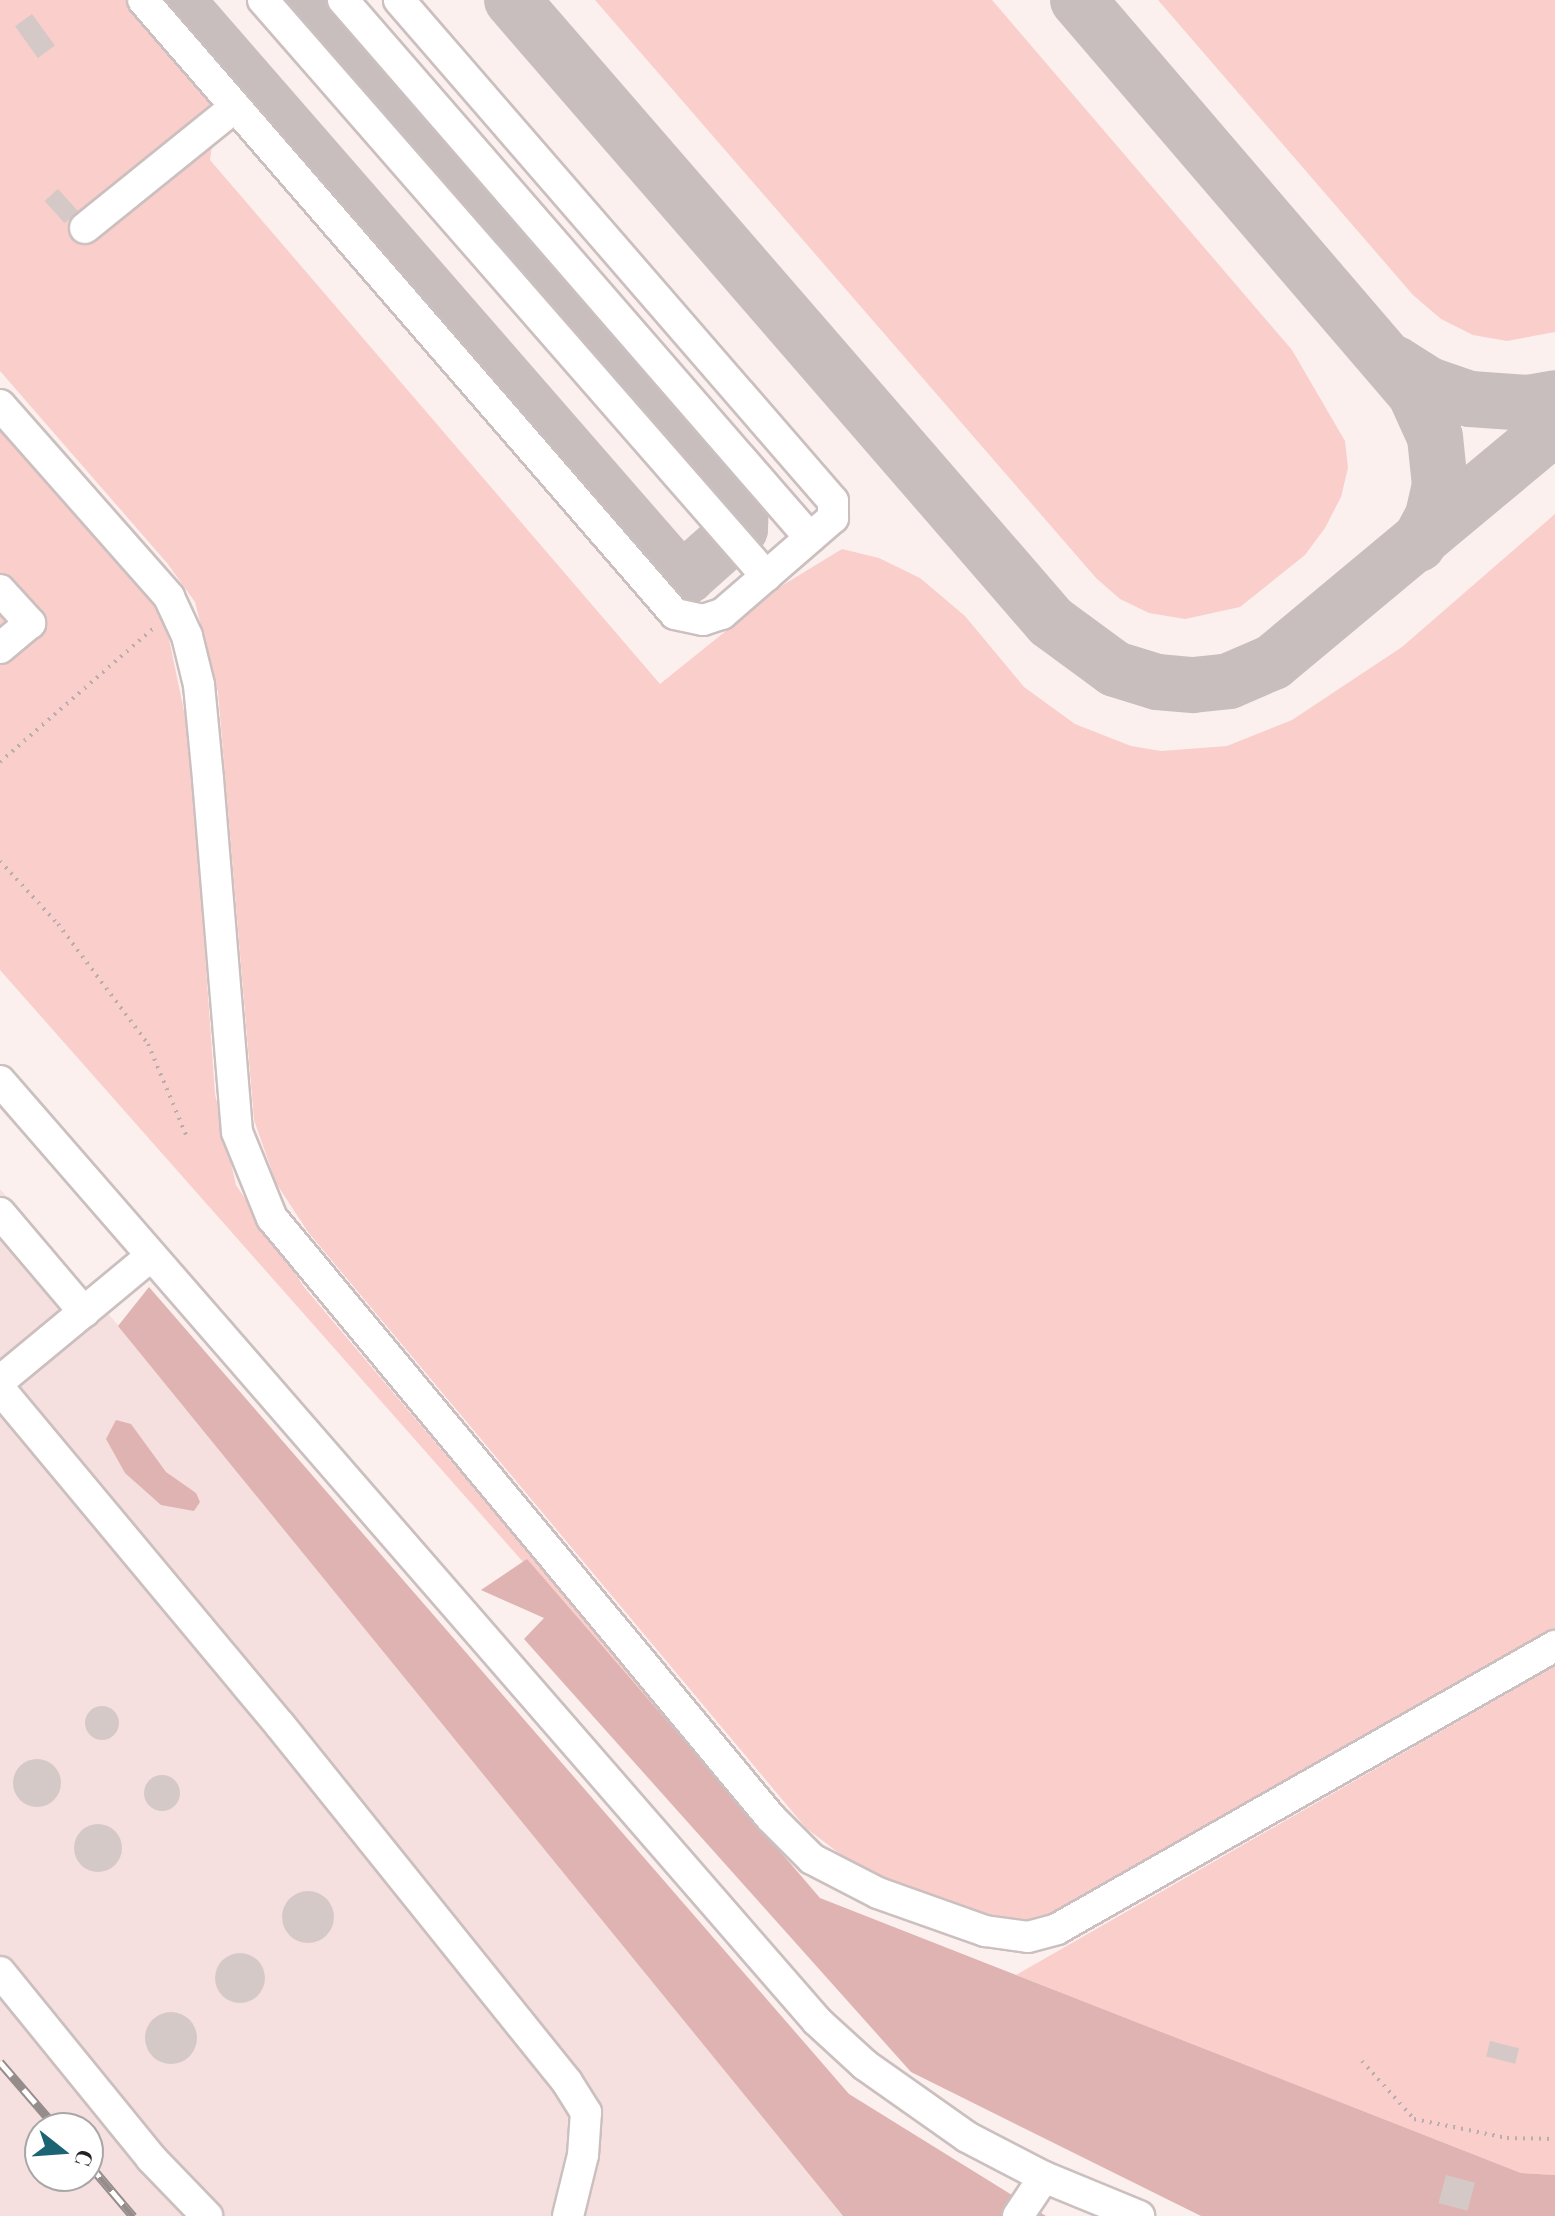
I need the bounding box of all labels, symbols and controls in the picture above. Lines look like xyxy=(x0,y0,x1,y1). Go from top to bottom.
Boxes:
north arrow xyxy=(24,2112,104,2192)
text: С xyxy=(68,2147,102,2170)

